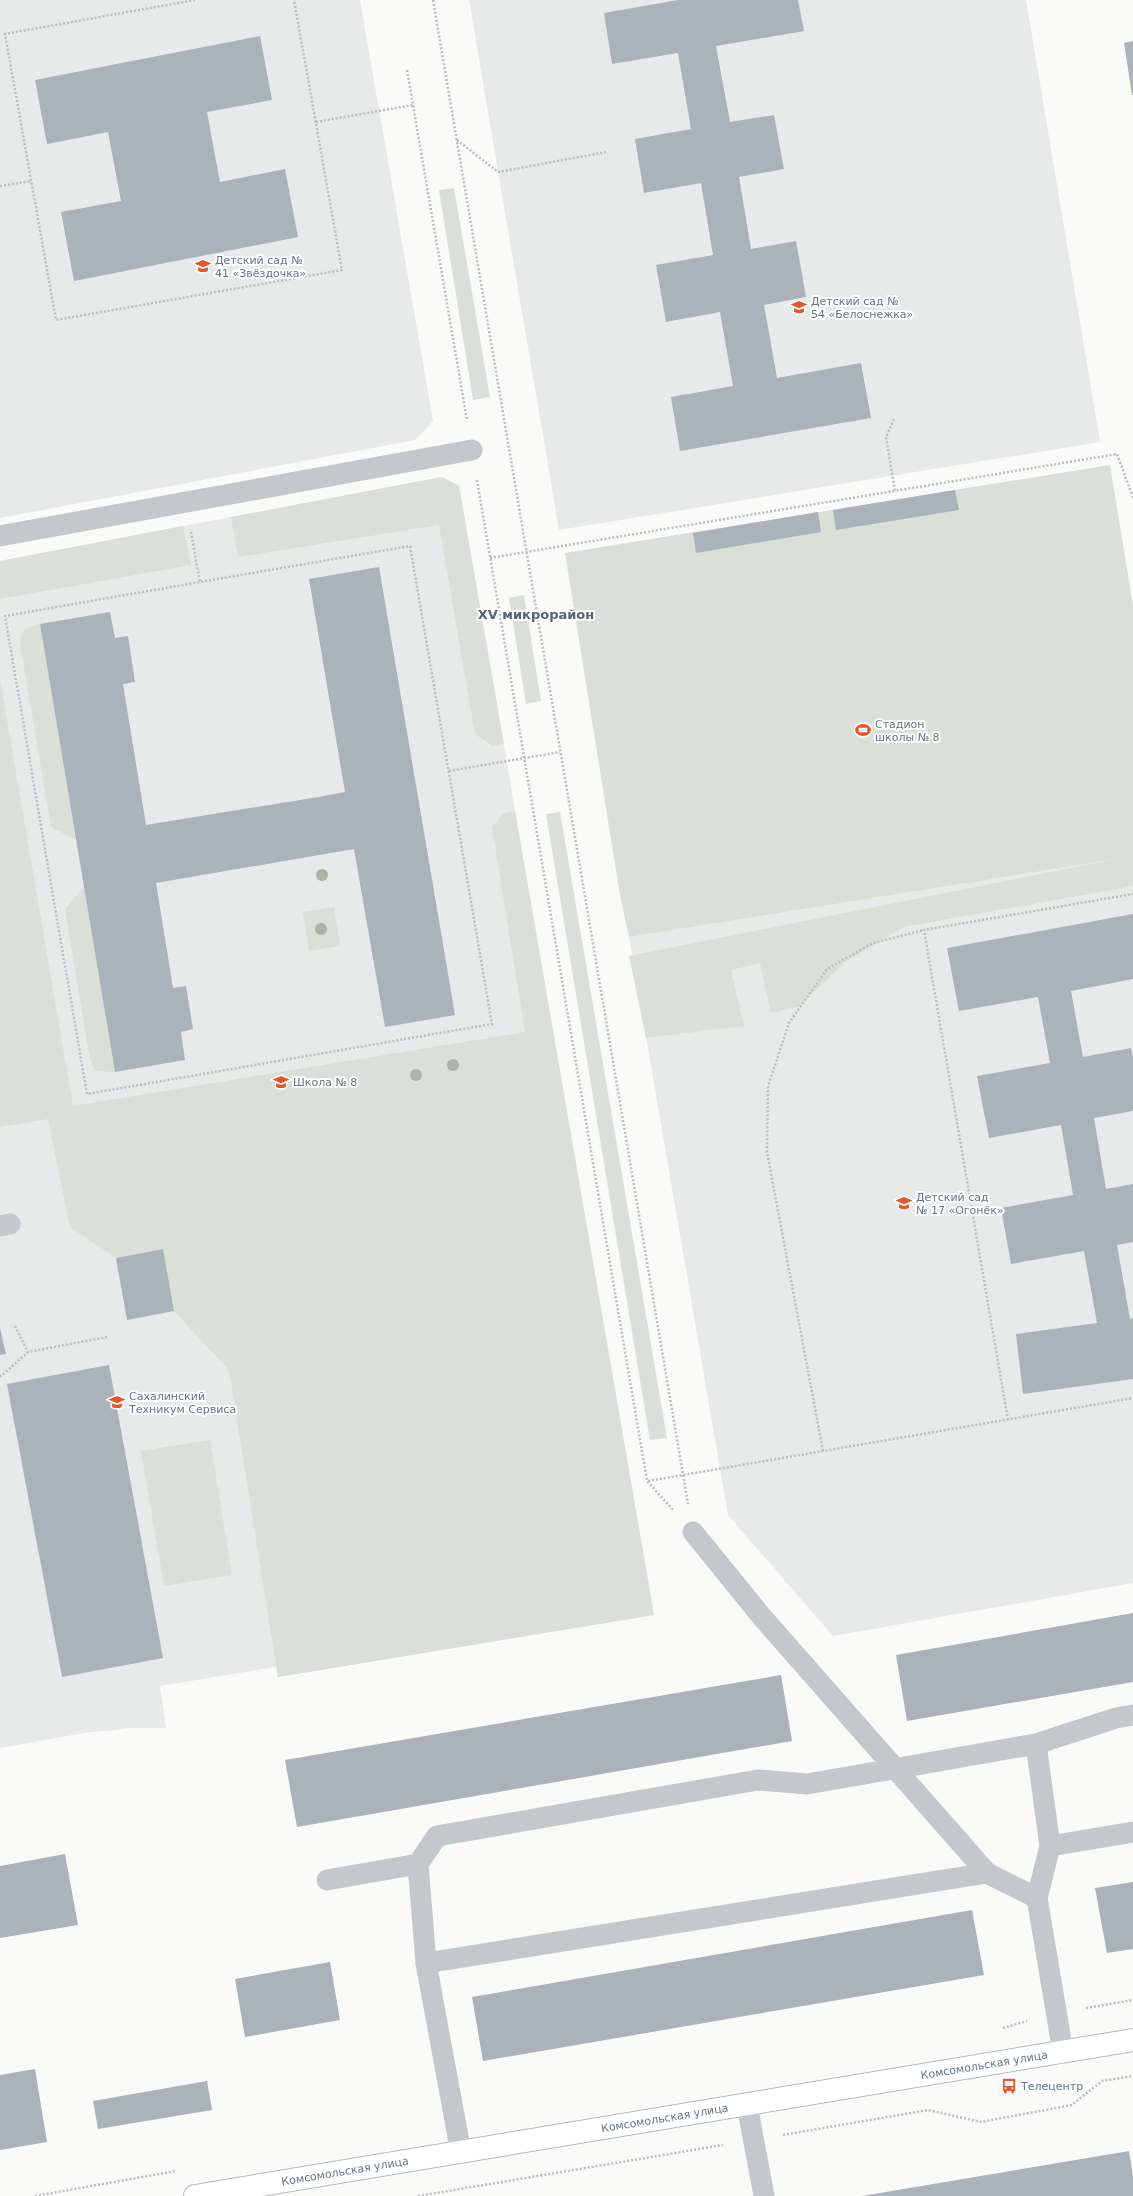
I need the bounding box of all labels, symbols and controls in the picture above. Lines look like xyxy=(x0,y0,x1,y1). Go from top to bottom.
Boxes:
place label: Детский сад № 41 «Звёздочка» xyxy=(215,254,306,280)
school or university icon: Детский сад № 41 «Звёздочка» xyxy=(194,257,212,275)
place label: Детский сад № 54 «Белоснежка» xyxy=(811,295,913,321)
school or university icon: Детский сад № 54 «Белоснежка» xyxy=(790,298,808,316)
district label: XV микрорайон xyxy=(478,607,594,622)
place label: Стадион школы № 8 xyxy=(875,718,940,744)
sports icon: Стадион школы № 8 xyxy=(854,721,872,739)
school or university icon: Школа № 8 xyxy=(272,1073,290,1091)
place label: Школа № 8 xyxy=(293,1076,357,1089)
place label: Детский сад № 17 «Огонёк» xyxy=(916,1191,1004,1217)
school or university icon: Детский сад № 17 «Огонёк» xyxy=(895,1194,913,1212)
place label: Сахалинский Техникум Сервиса xyxy=(128,1390,236,1416)
school or university icon: Сахалинский Техникум Сервиса xyxy=(108,1393,126,1411)
street label: Комсомольская улица xyxy=(920,2048,1049,2082)
bus stop icon: Телецентр xyxy=(1000,2077,1018,2095)
place label: Телецентр xyxy=(1020,2080,1083,2093)
street label: Комсомольская улица xyxy=(600,2101,729,2135)
street label: Комсомольская улица xyxy=(280,2155,410,2189)

